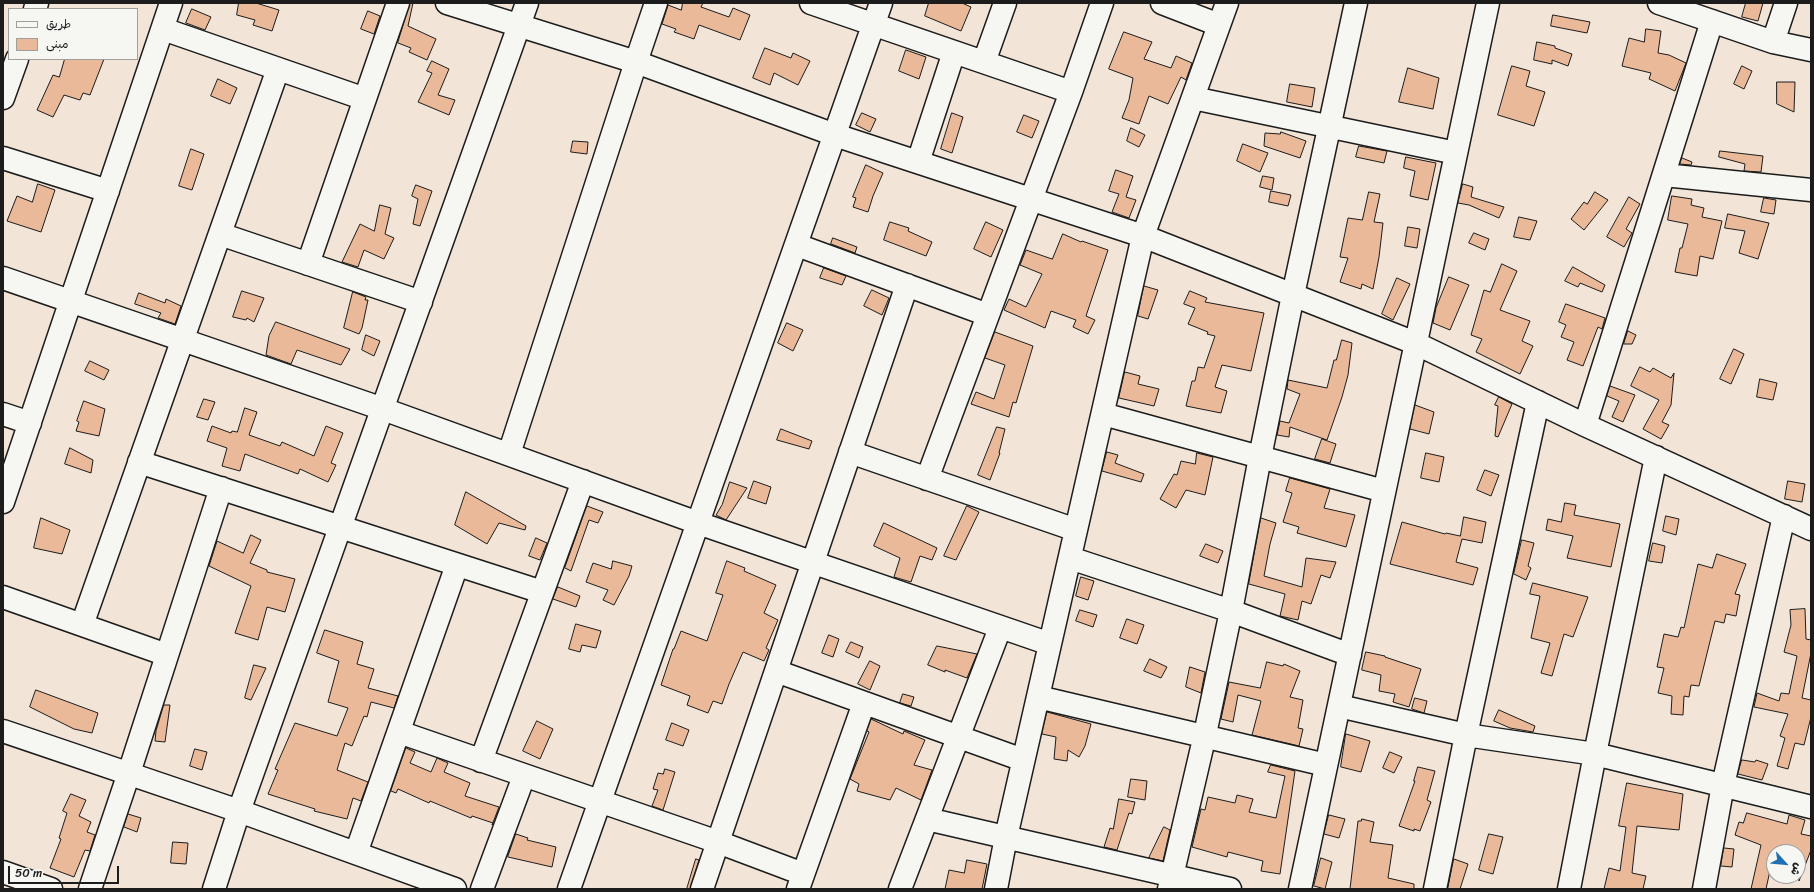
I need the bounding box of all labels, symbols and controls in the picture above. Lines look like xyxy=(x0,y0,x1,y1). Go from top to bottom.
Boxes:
legend xyxy=(8,8,138,60)
text: طريق xyxy=(46,13,71,35)
text: مبنى xyxy=(46,33,69,55)
north arrow xyxy=(1766,844,1806,884)
scale bar xyxy=(10,858,121,884)
text: ش xyxy=(1785,860,1807,879)
text: 50 m xyxy=(15,862,42,884)

